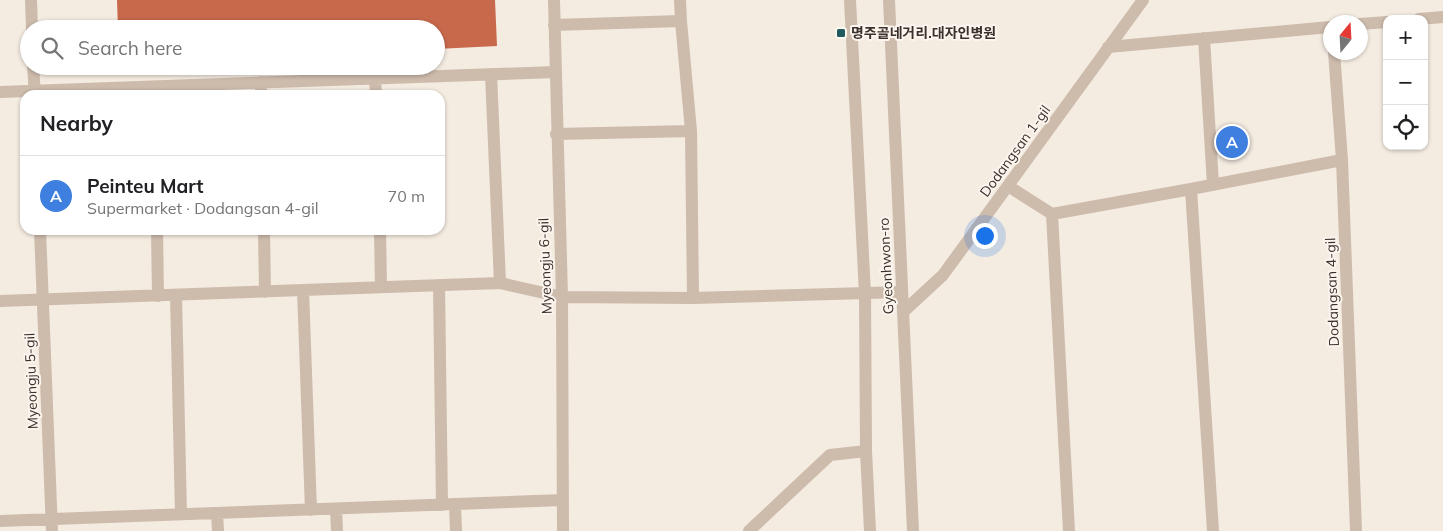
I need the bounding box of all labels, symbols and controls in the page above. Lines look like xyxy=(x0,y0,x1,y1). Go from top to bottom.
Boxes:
north arrow xyxy=(1323,15,1368,60)
map controls xyxy=(1383,15,1428,150)
button: + xyxy=(1383,15,1428,60)
search box xyxy=(20,20,445,75)
place label: 명주골네거리.대자인병원 xyxy=(851,24,996,42)
marker: 명주골네거리.대자인병원 xyxy=(835,27,847,39)
icon: search xyxy=(38,34,66,62)
text: Search here xyxy=(78,36,182,60)
button: − xyxy=(1383,60,1428,105)
street label: Dodangsan 1-gil xyxy=(976,102,1054,200)
button: locate xyxy=(1383,105,1428,150)
text: Nearby xyxy=(40,110,113,136)
pin: A xyxy=(1216,123,1248,161)
text: Peinteu Mart xyxy=(87,174,204,198)
text: A xyxy=(50,186,62,206)
text: 70 m xyxy=(388,186,425,206)
text: Supermarket · Dodangsan 4-gil xyxy=(87,198,319,218)
street label: Gyeonhwon-ro xyxy=(874,217,898,315)
street label: Myeongju 6-gil xyxy=(534,218,556,314)
your location xyxy=(972,223,998,249)
street label: Dodangsan 4-gil xyxy=(1321,237,1343,347)
street label: Myeongju 5-gil xyxy=(20,333,42,429)

